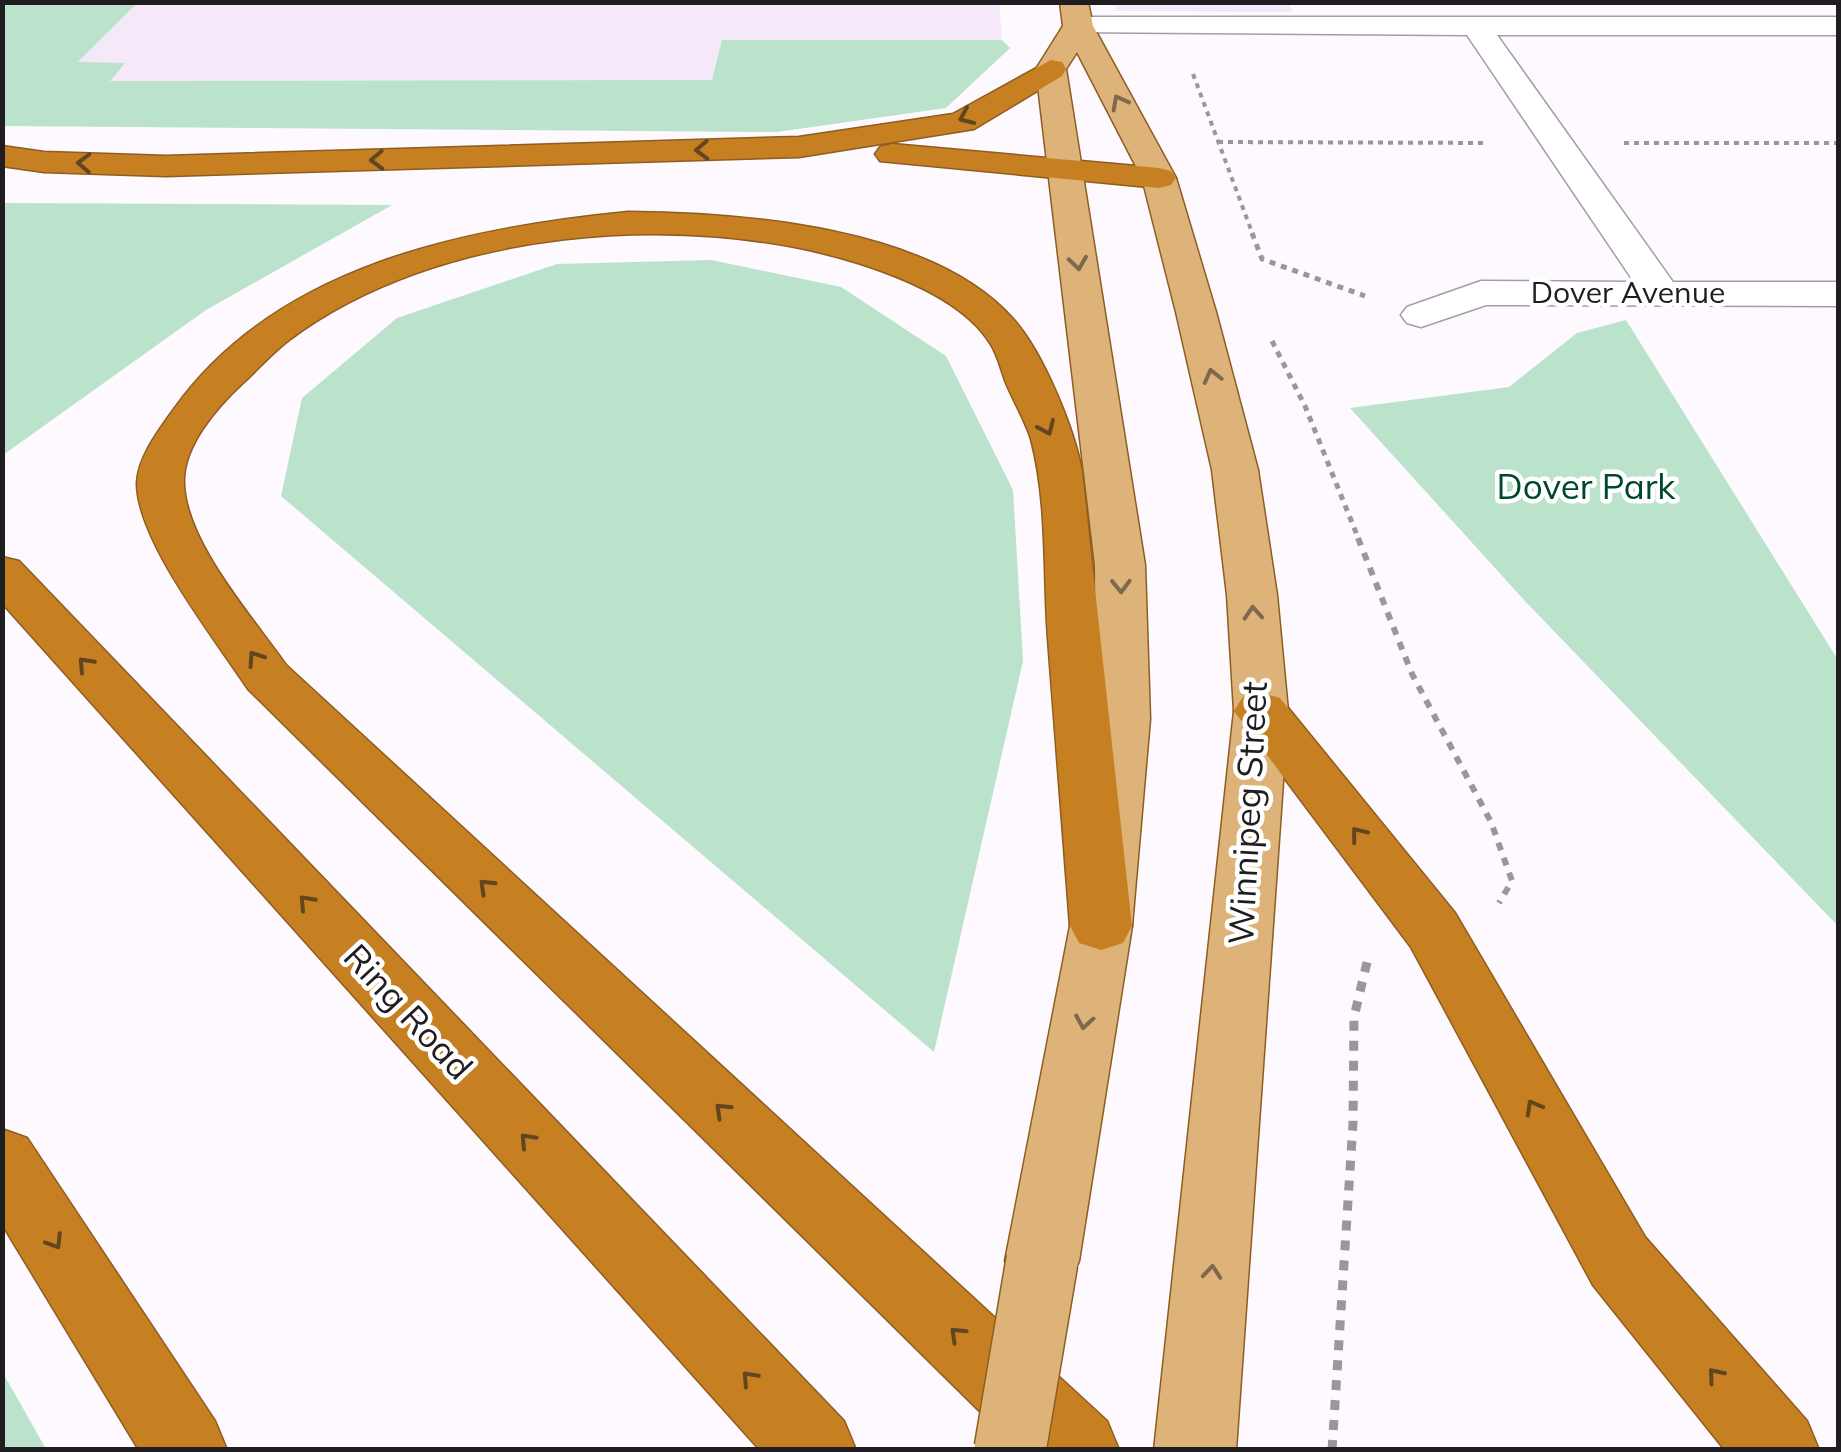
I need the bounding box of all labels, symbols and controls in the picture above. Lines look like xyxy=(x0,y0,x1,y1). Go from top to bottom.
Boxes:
one-way arrow xyxy=(1111,95,1131,113)
one-way arrow xyxy=(959,104,977,124)
one-way arrow xyxy=(693,139,709,160)
one-way arrow xyxy=(369,149,385,170)
one-way arrow xyxy=(76,153,92,174)
one-way arrow xyxy=(1067,255,1088,272)
street label: Dover Avenue xyxy=(1531,273,1725,311)
one-way arrow xyxy=(1202,368,1223,385)
one-way arrow xyxy=(1035,418,1055,436)
park label: Dover Park xyxy=(1497,464,1676,508)
one-way arrow xyxy=(1110,578,1131,594)
one-way arrow xyxy=(1243,605,1265,621)
one-way arrow xyxy=(249,651,267,670)
one-way arrow xyxy=(78,658,96,676)
street label: Winnipeg Street xyxy=(1218,680,1276,946)
one-way arrow xyxy=(1352,828,1370,846)
one-way arrow xyxy=(480,880,498,898)
one-way arrow xyxy=(300,895,318,914)
street label: Ring Road xyxy=(335,934,482,1088)
one-way arrow xyxy=(1074,1014,1095,1031)
one-way arrow xyxy=(1525,1100,1545,1118)
one-way arrow xyxy=(715,1104,733,1122)
one-way arrow xyxy=(521,1133,539,1152)
one-way arrow xyxy=(42,1231,61,1249)
one-way arrow xyxy=(1201,1264,1223,1280)
one-way arrow xyxy=(950,1328,969,1346)
one-way arrow xyxy=(1709,1368,1727,1386)
one-way arrow xyxy=(743,1371,761,1390)

